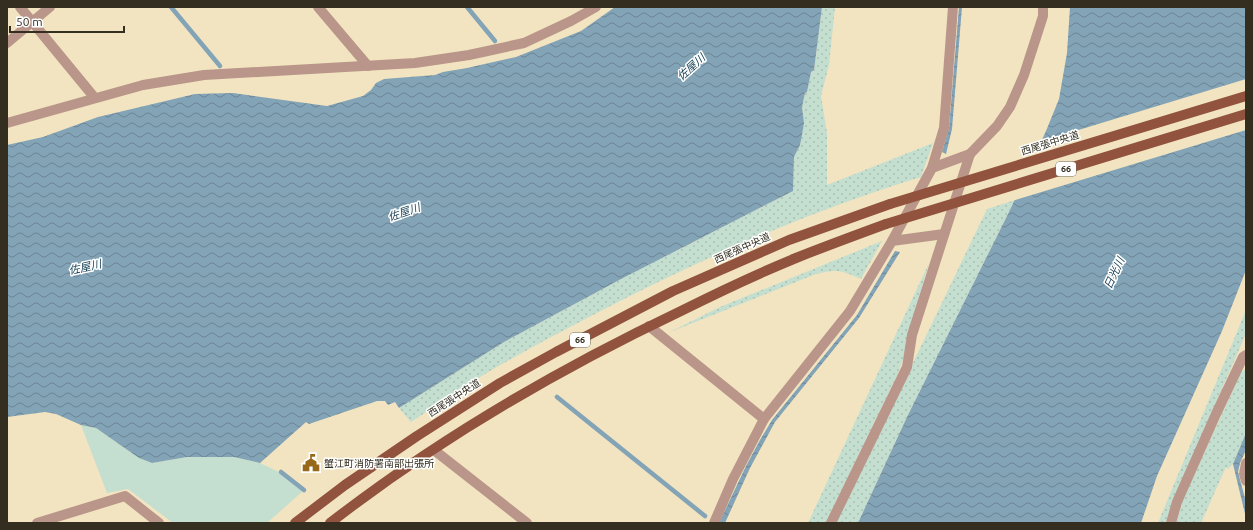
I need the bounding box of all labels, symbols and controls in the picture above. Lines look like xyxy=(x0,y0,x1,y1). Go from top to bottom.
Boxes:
scale bar xyxy=(10,8,124,34)
text: 50 m xyxy=(16,15,43,28)
water label: 佐屋川 xyxy=(675,51,708,82)
street label: 西尾張中央道 xyxy=(1020,129,1080,157)
road number: 66 xyxy=(1056,162,1076,176)
water label: 佐屋川 xyxy=(386,201,422,223)
street label: 西尾張中央道 xyxy=(712,231,772,265)
water label: 日光川 xyxy=(1102,255,1127,290)
water label: 佐屋川 xyxy=(68,257,103,277)
road number: 66 xyxy=(570,333,590,347)
street label: 西尾張中央道 xyxy=(426,377,482,419)
public building icon: 蟹江町消防署南部出張所 xyxy=(301,453,321,473)
place label: 蟹江町消防署南部出張所 xyxy=(324,458,434,469)

